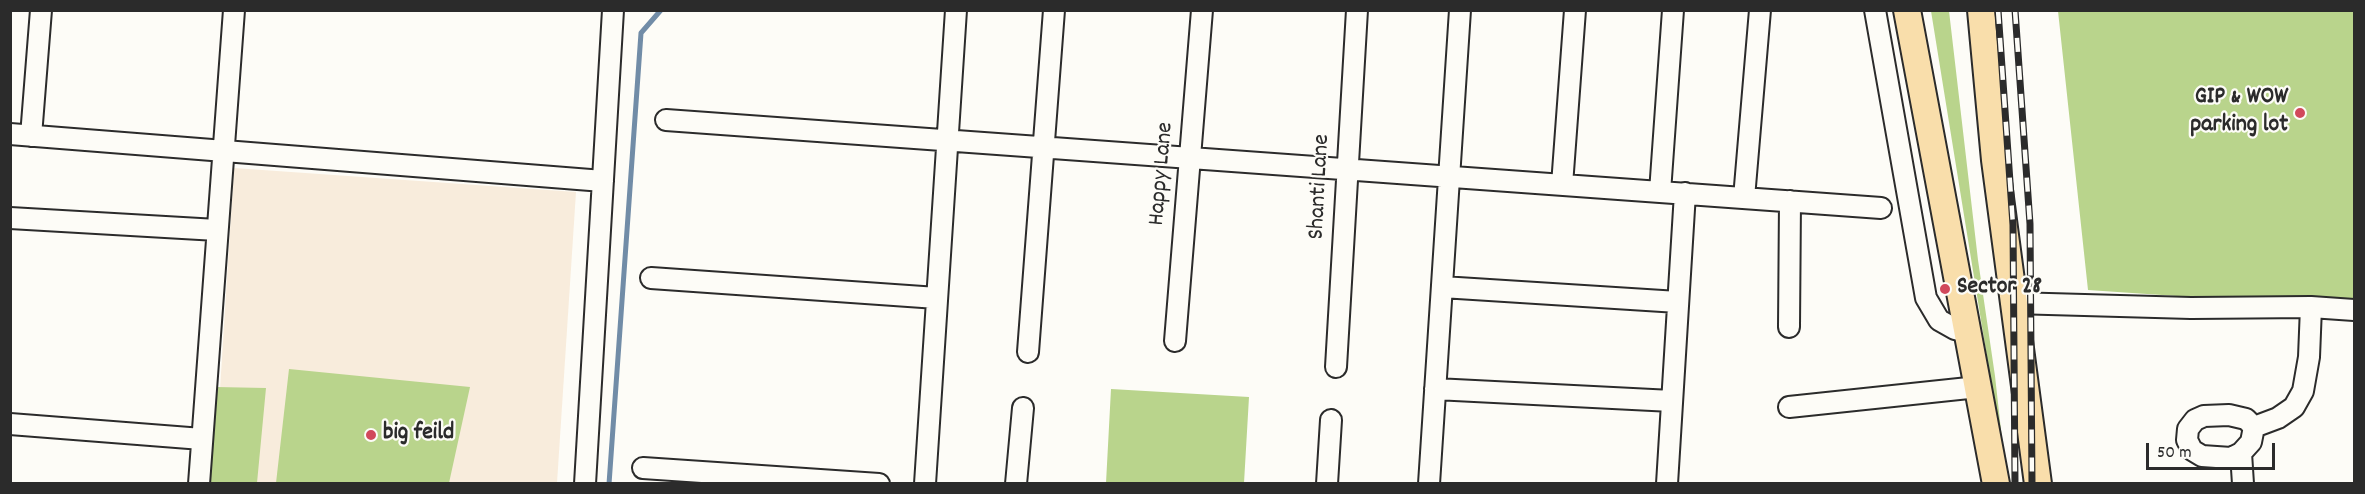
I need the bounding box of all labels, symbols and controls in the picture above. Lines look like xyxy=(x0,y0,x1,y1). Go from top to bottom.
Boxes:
place label: GIP & WOW parking lot xyxy=(2190,85,2288,141)
marker: GIP & WOW parking lot xyxy=(2293,106,2307,120)
street label: Happy Lane xyxy=(1144,121,1182,227)
street label: Shanti Lane xyxy=(1304,134,1338,240)
place label: Sector 28 xyxy=(1957,275,2042,303)
marker: Sector 28 xyxy=(1938,282,1952,296)
place label: big feild xyxy=(383,421,454,449)
marker: big feild xyxy=(364,428,378,442)
scale bar xyxy=(2149,431,2278,469)
text: 50 m xyxy=(2157,441,2192,466)

